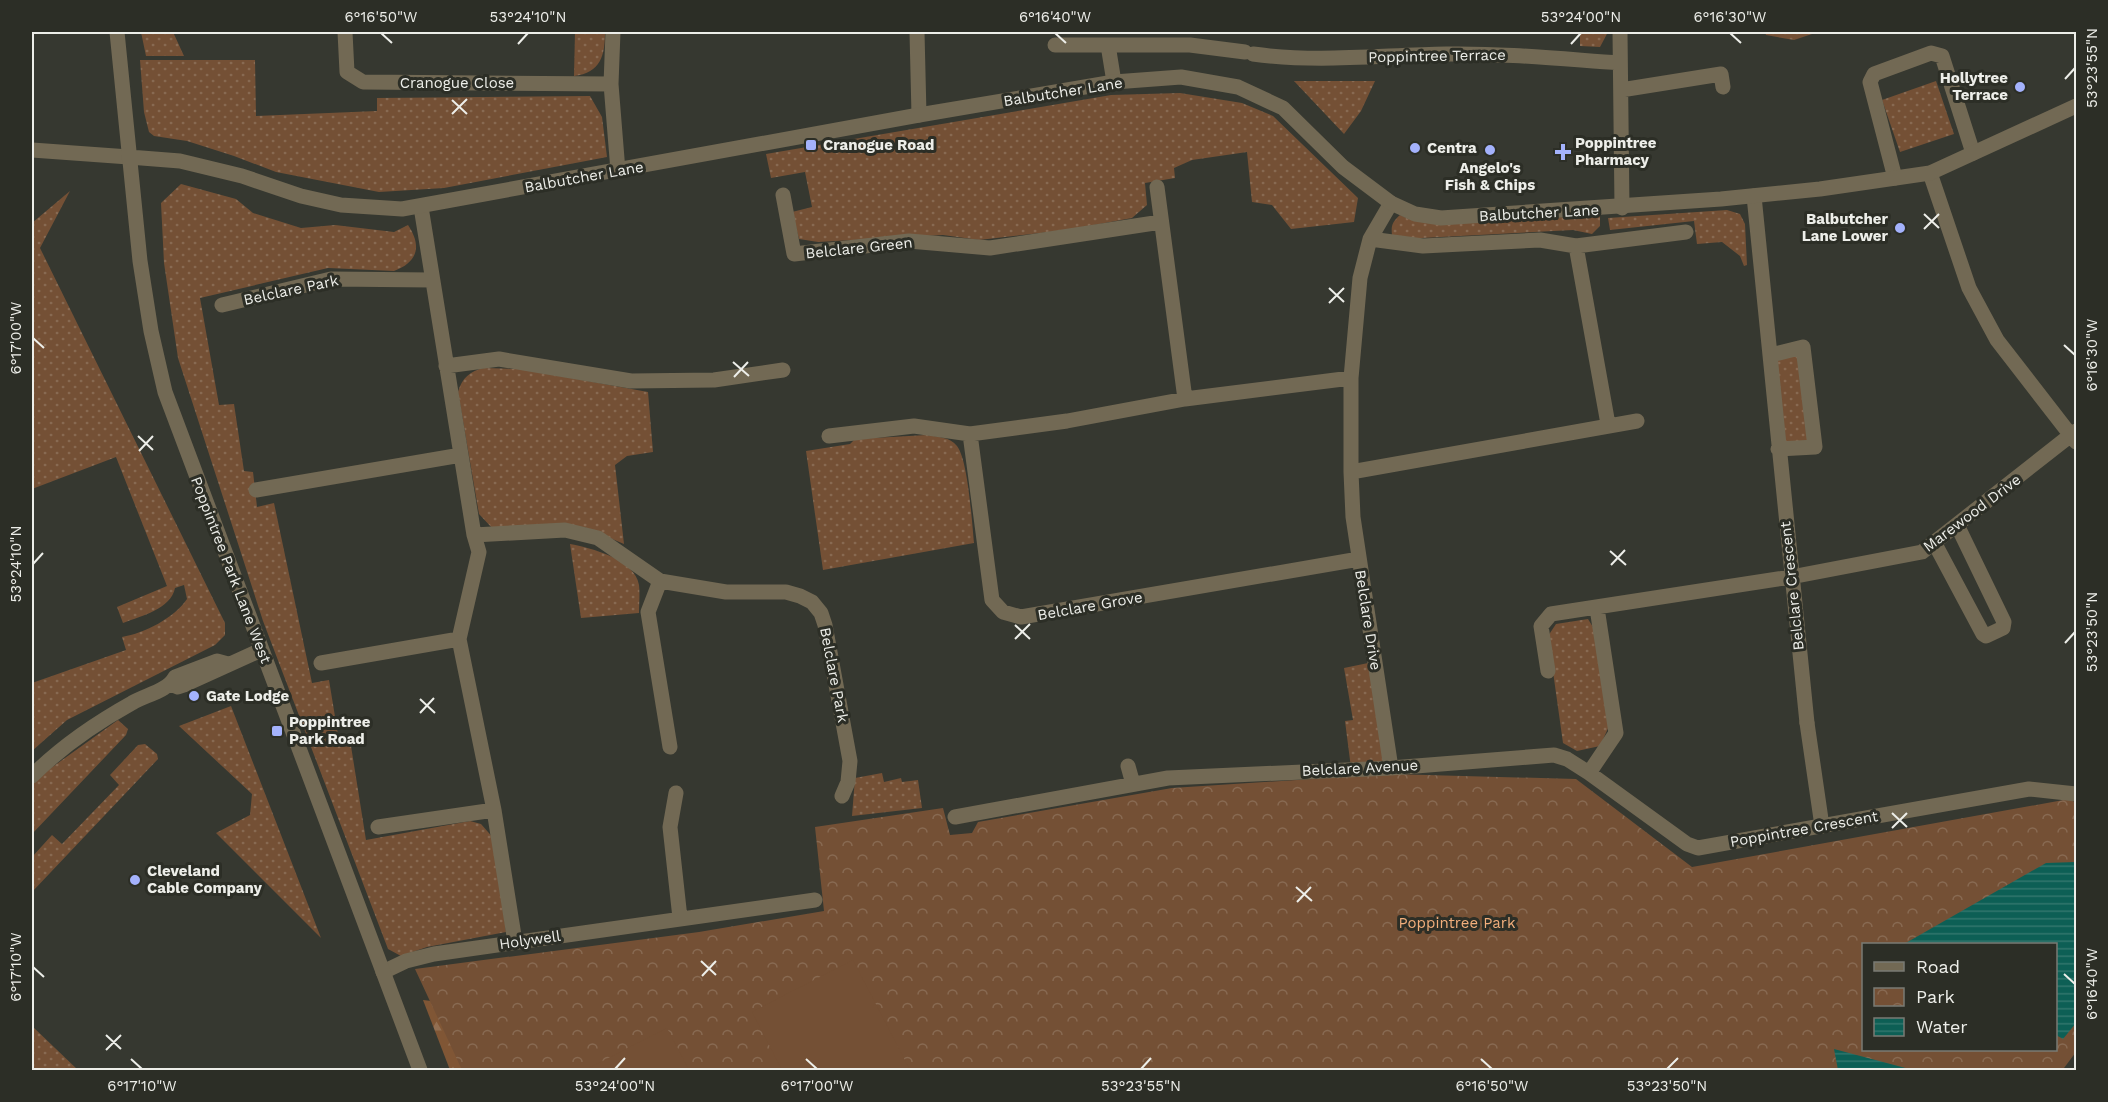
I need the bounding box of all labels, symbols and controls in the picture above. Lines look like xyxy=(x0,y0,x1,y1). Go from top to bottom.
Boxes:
text: 6°16'50"W xyxy=(344,8,418,26)
text: 53°24'10"N xyxy=(490,8,566,26)
text: 6°16'40"W xyxy=(1019,8,1091,26)
text: 53°24'00"N xyxy=(1541,8,1621,26)
text: 6°16'30"W xyxy=(1693,8,1767,26)
text: 53°23'55"N xyxy=(2083,28,2101,108)
street label: Poppintree Terrace xyxy=(1368,46,1506,66)
place label: Hollytree Terrace xyxy=(1940,69,2008,104)
street label: Cranogue Close xyxy=(400,74,514,92)
street label: Balbutcher Lane xyxy=(1002,74,1124,110)
marker: Hollytree Terrace xyxy=(2013,80,2027,94)
place label: Poppintree Pharmacy xyxy=(1575,134,1657,169)
place label: Cranogue Road xyxy=(823,136,934,154)
marker: Cranogue Road xyxy=(804,138,818,152)
place label: Centra xyxy=(1427,139,1477,157)
marker: Centra xyxy=(1408,141,1422,155)
marker: Angelo's Fish & Chips xyxy=(1483,143,1497,157)
marker: Poppintree Pharmacy xyxy=(1556,145,1570,159)
street label: Balbutcher Lane xyxy=(523,158,645,196)
place label: Angelo's Fish & Chips xyxy=(1445,159,1535,194)
street label: Balbutcher Lane xyxy=(1478,201,1600,225)
place label: Balbutcher Lane Lower xyxy=(1802,210,1889,245)
marker: Balbutcher Lane Lower xyxy=(1893,221,1907,235)
street label: Belclare Green xyxy=(805,233,913,263)
street label: Belclare Park xyxy=(242,271,341,309)
text: 6°17'00"W xyxy=(7,302,25,374)
text: 6°16'30"W xyxy=(2083,318,2101,392)
street label: Marewood Drive xyxy=(1920,470,2024,556)
street label: Poppintree Park Lane West xyxy=(187,474,275,667)
street label: Belclare Crescent xyxy=(1776,520,1808,651)
text: 53°24'10"N xyxy=(7,526,25,602)
street label: Belclare Drive xyxy=(1351,568,1385,672)
street label: Belclare Grove xyxy=(1036,588,1144,624)
text: 53°23'50"N xyxy=(2083,592,2101,672)
street label: Belclare Park xyxy=(816,626,852,725)
place label: Gate Lodge xyxy=(206,687,289,705)
marker: Gate Lodge xyxy=(187,689,201,703)
place label: Poppintree Park Road xyxy=(289,713,371,748)
marker: Poppintree Park Road xyxy=(270,724,284,738)
street label: Belclare Avenue xyxy=(1301,756,1419,780)
street label: Poppintree Crescent xyxy=(1729,807,1880,851)
place label: Cleveland Cable Company xyxy=(147,862,263,897)
marker: Cleveland Cable Company xyxy=(128,873,142,887)
park label: Poppintree Park xyxy=(1399,914,1516,932)
street label: Holywell xyxy=(498,927,562,953)
text: 6°17'10"W xyxy=(7,932,25,1002)
legend xyxy=(1862,943,2057,1051)
text: 6°16'40"W xyxy=(2083,948,2101,1020)
text: Road xyxy=(1916,956,1960,977)
text: Park xyxy=(1916,986,1955,1007)
text: Water xyxy=(1916,1016,1968,1037)
text: 6°17'10"W xyxy=(107,1077,177,1095)
text: 53°24'00"N xyxy=(575,1077,655,1095)
text: 6°17'00"W xyxy=(781,1077,853,1095)
text: 53°23'55"N xyxy=(1101,1077,1181,1095)
text: 6°16'50"W xyxy=(1455,1077,1529,1095)
text: 53°23'50"N xyxy=(1627,1077,1707,1095)

